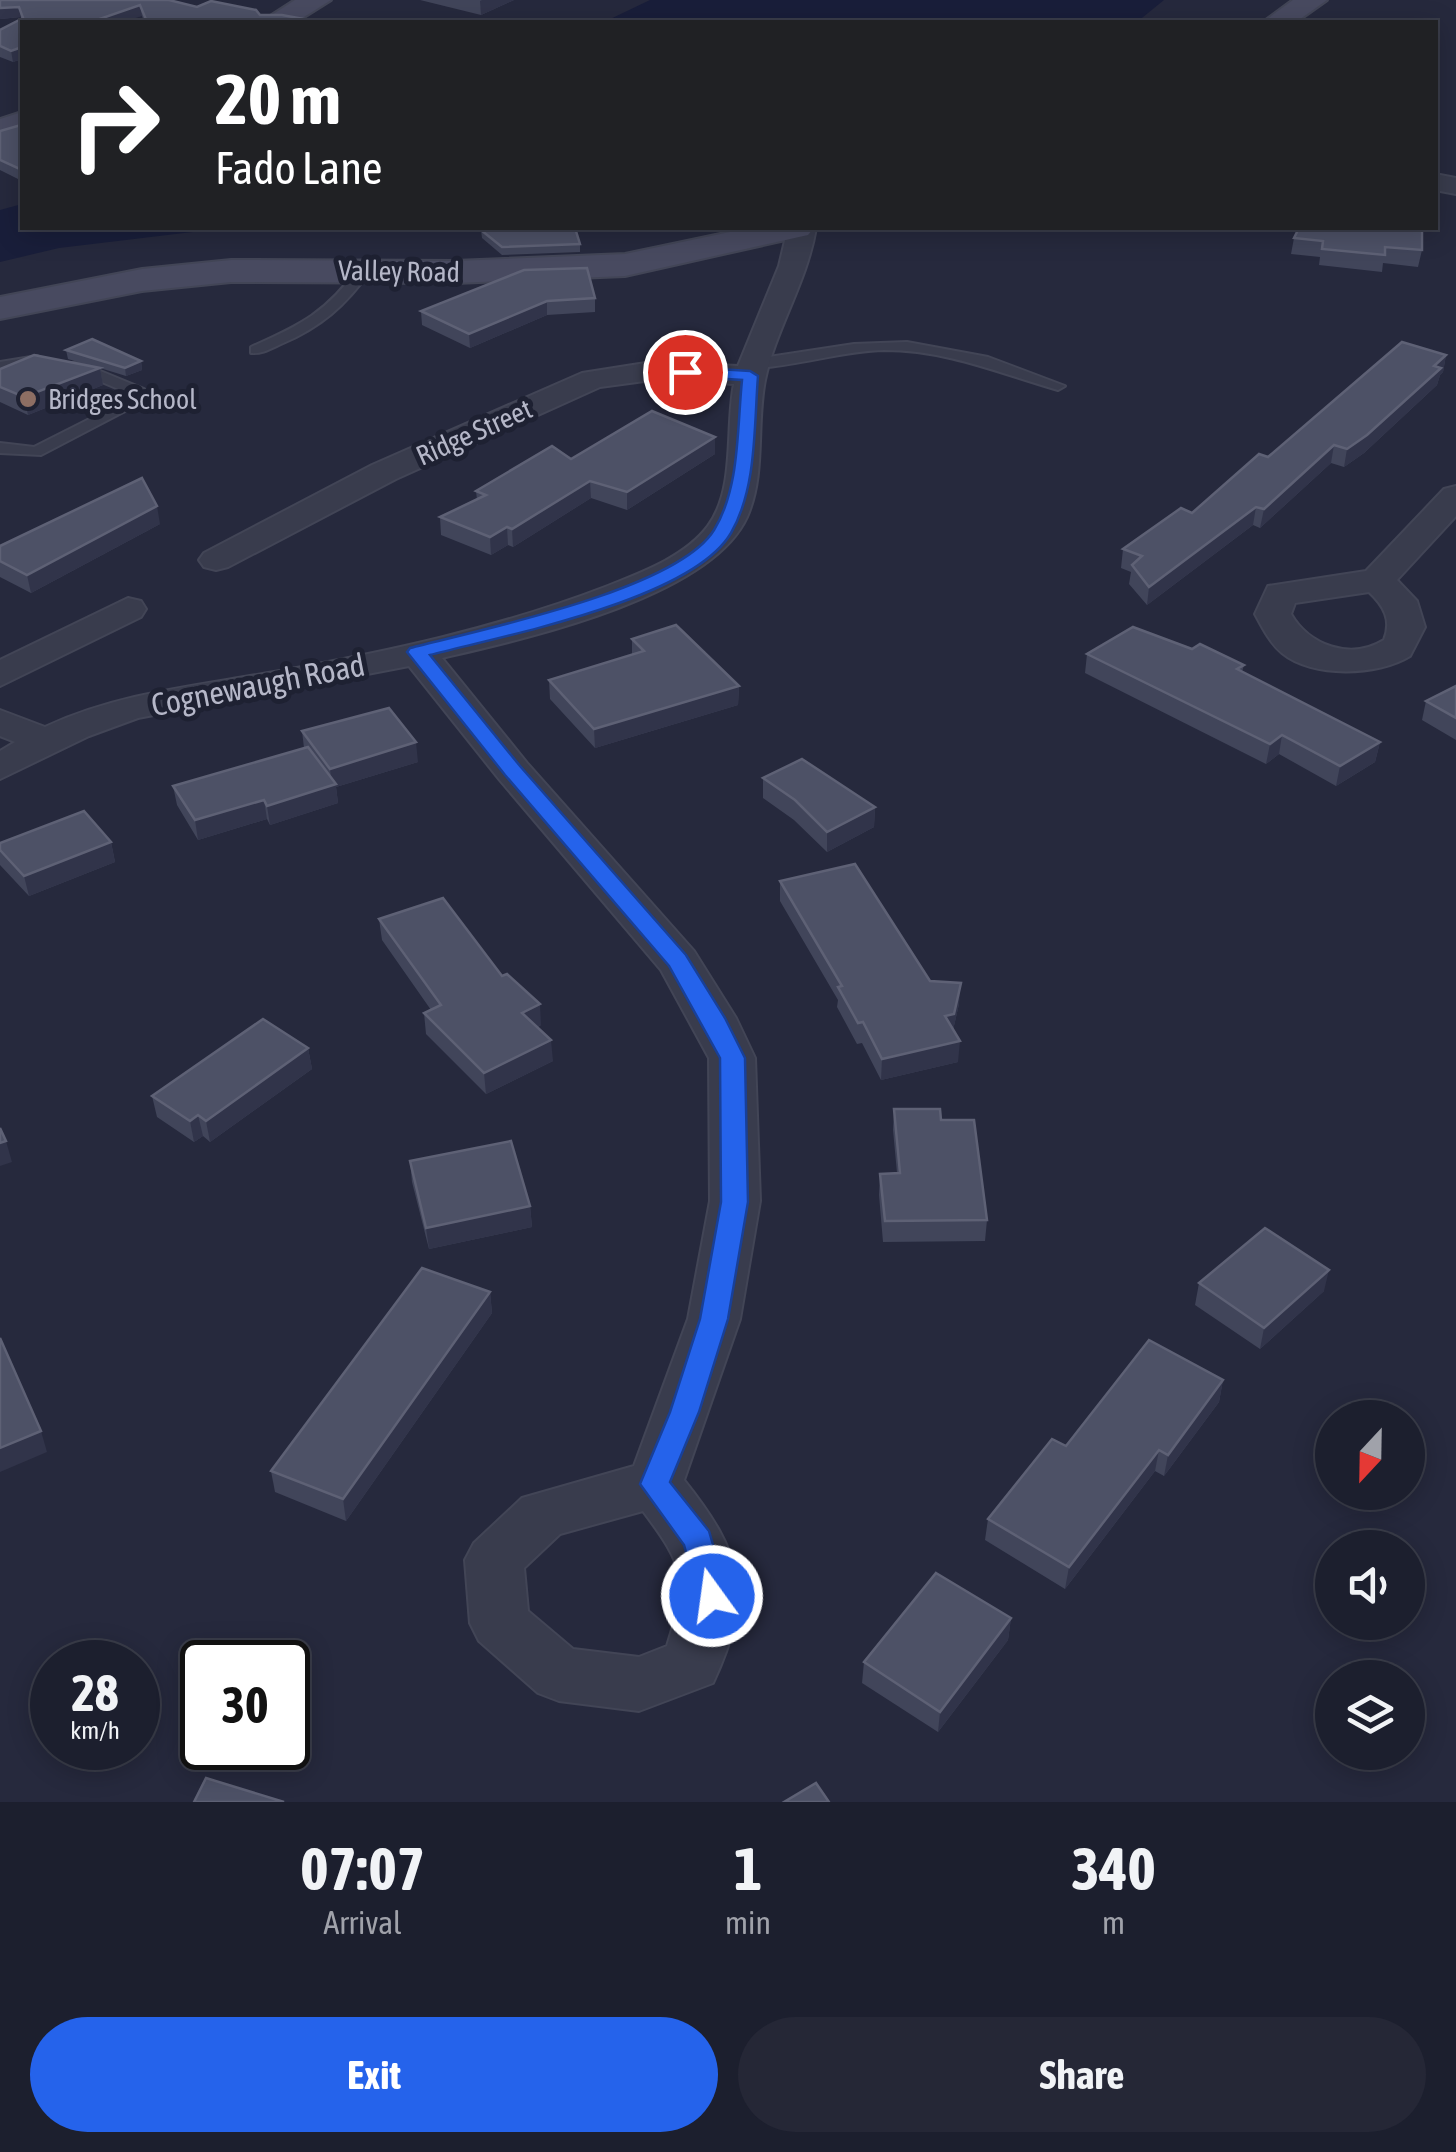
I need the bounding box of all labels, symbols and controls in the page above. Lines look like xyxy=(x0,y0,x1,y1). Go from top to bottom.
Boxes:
text: 20 m xyxy=(215,59,341,139)
icon: right xyxy=(50,60,180,190)
text: Fado Lane xyxy=(215,142,382,194)
street label: Valley Road xyxy=(338,254,460,288)
pin xyxy=(643,330,728,415)
icon: arrive xyxy=(658,345,713,400)
place label: Bridges School xyxy=(48,383,197,415)
marker: Bridges School xyxy=(17,388,39,410)
street label: Ridge Street xyxy=(411,392,537,472)
street label: Cognewaugh Road xyxy=(148,646,368,723)
north arrow xyxy=(1315,1400,1425,1510)
map controls xyxy=(1315,1400,1425,1770)
button: sound xyxy=(1315,1530,1425,1640)
position arrow xyxy=(660,1544,764,1648)
speed limit sign: 30 xyxy=(180,1640,310,1770)
button: layers xyxy=(1315,1660,1425,1770)
text: 28 xyxy=(71,1664,118,1722)
text: km/h xyxy=(70,1716,120,1744)
text: 07:07 xyxy=(300,1834,425,1903)
text: 1 xyxy=(734,1834,762,1903)
text: 340 xyxy=(1071,1834,1156,1903)
text: Arrival xyxy=(323,1904,402,1941)
text: min xyxy=(725,1904,771,1941)
text: m xyxy=(1102,1904,1125,1941)
button: Exit xyxy=(30,2017,718,2132)
button: Share xyxy=(738,2017,1426,2132)

